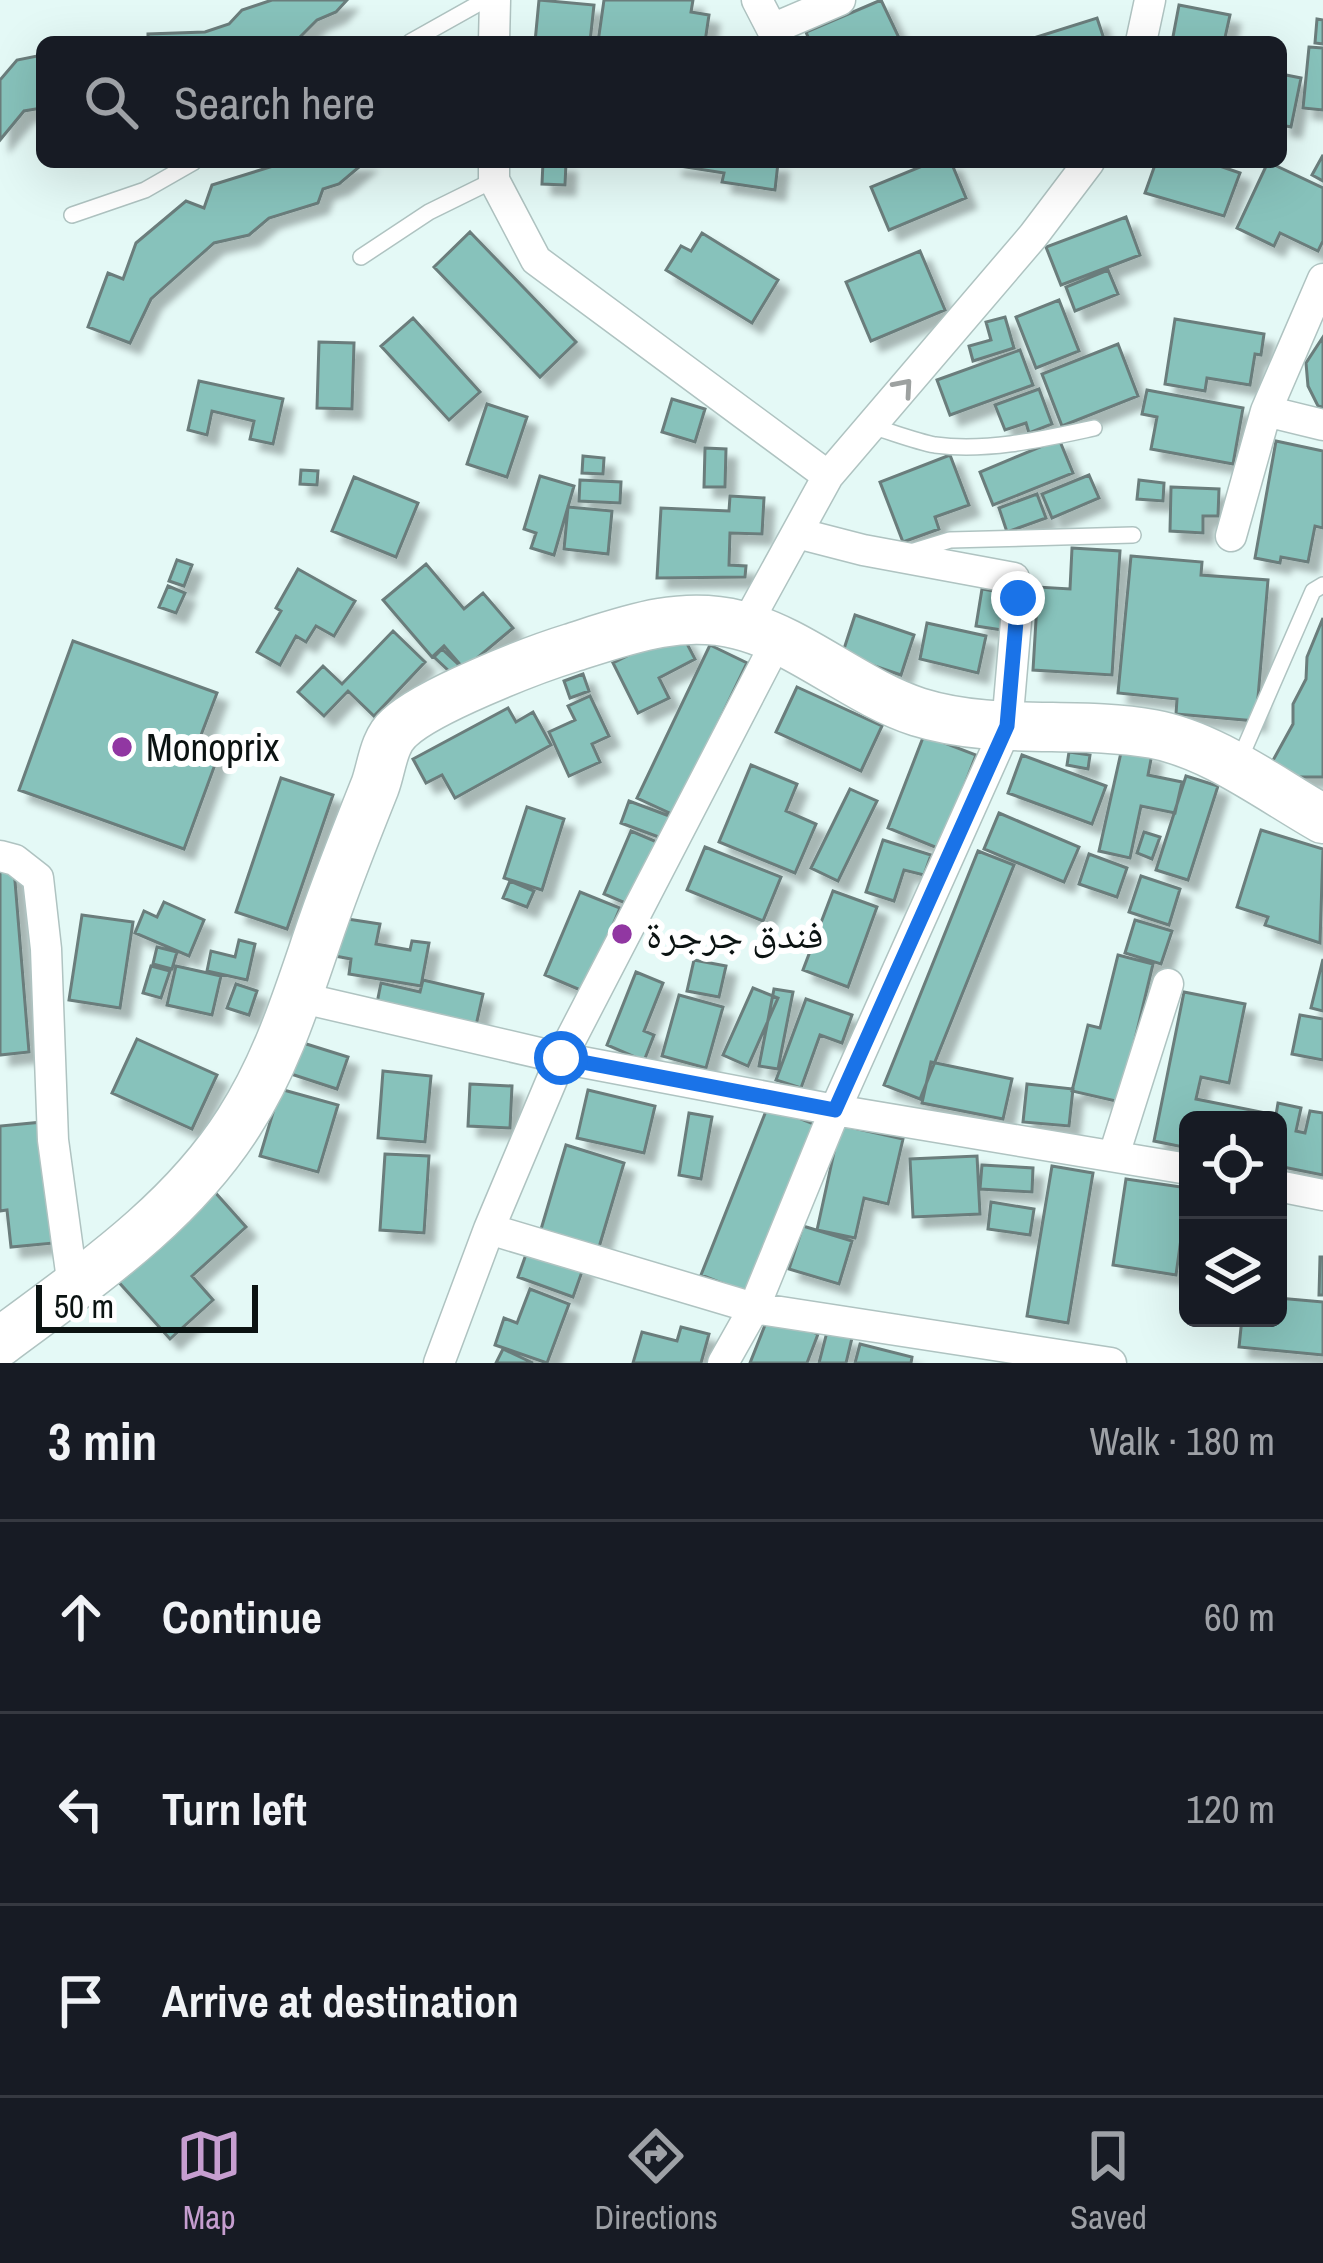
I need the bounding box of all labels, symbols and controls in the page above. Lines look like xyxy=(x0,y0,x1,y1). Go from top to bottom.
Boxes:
search box xyxy=(36,36,1287,168)
icon: search xyxy=(78,69,144,135)
text: Search here xyxy=(174,72,375,133)
one-way arrow xyxy=(890,379,912,401)
route end xyxy=(991,571,1045,625)
place label: Monoprix xyxy=(146,721,279,773)
marker: Monoprix xyxy=(109,734,135,760)
place label: فندق جرجرة xyxy=(646,908,823,960)
marker: فندق جرجرة xyxy=(609,921,635,947)
route start xyxy=(534,1031,588,1085)
map controls xyxy=(1179,1111,1287,1327)
button: locate xyxy=(1179,1111,1287,1219)
button: layers xyxy=(1179,1219,1287,1327)
scale bar xyxy=(36,1279,258,1332)
text: 50 m xyxy=(54,1284,114,1328)
text: 3 min xyxy=(48,1407,157,1476)
text: Walk · 180 m xyxy=(1090,1415,1275,1467)
icon: ahead xyxy=(48,1584,114,1650)
text: Continue xyxy=(162,1586,322,1647)
text: 60 m xyxy=(1204,1591,1275,1643)
icon: left xyxy=(48,1776,114,1842)
text: Turn left xyxy=(162,1778,307,1839)
text: 120 m xyxy=(1186,1783,1275,1835)
icon: arrive xyxy=(48,1968,114,2034)
text: Arrive at destination xyxy=(162,1970,519,2031)
tab: Map xyxy=(176,2123,242,2239)
tab: Directions xyxy=(594,2123,718,2239)
tab: Saved xyxy=(1070,2123,1147,2239)

